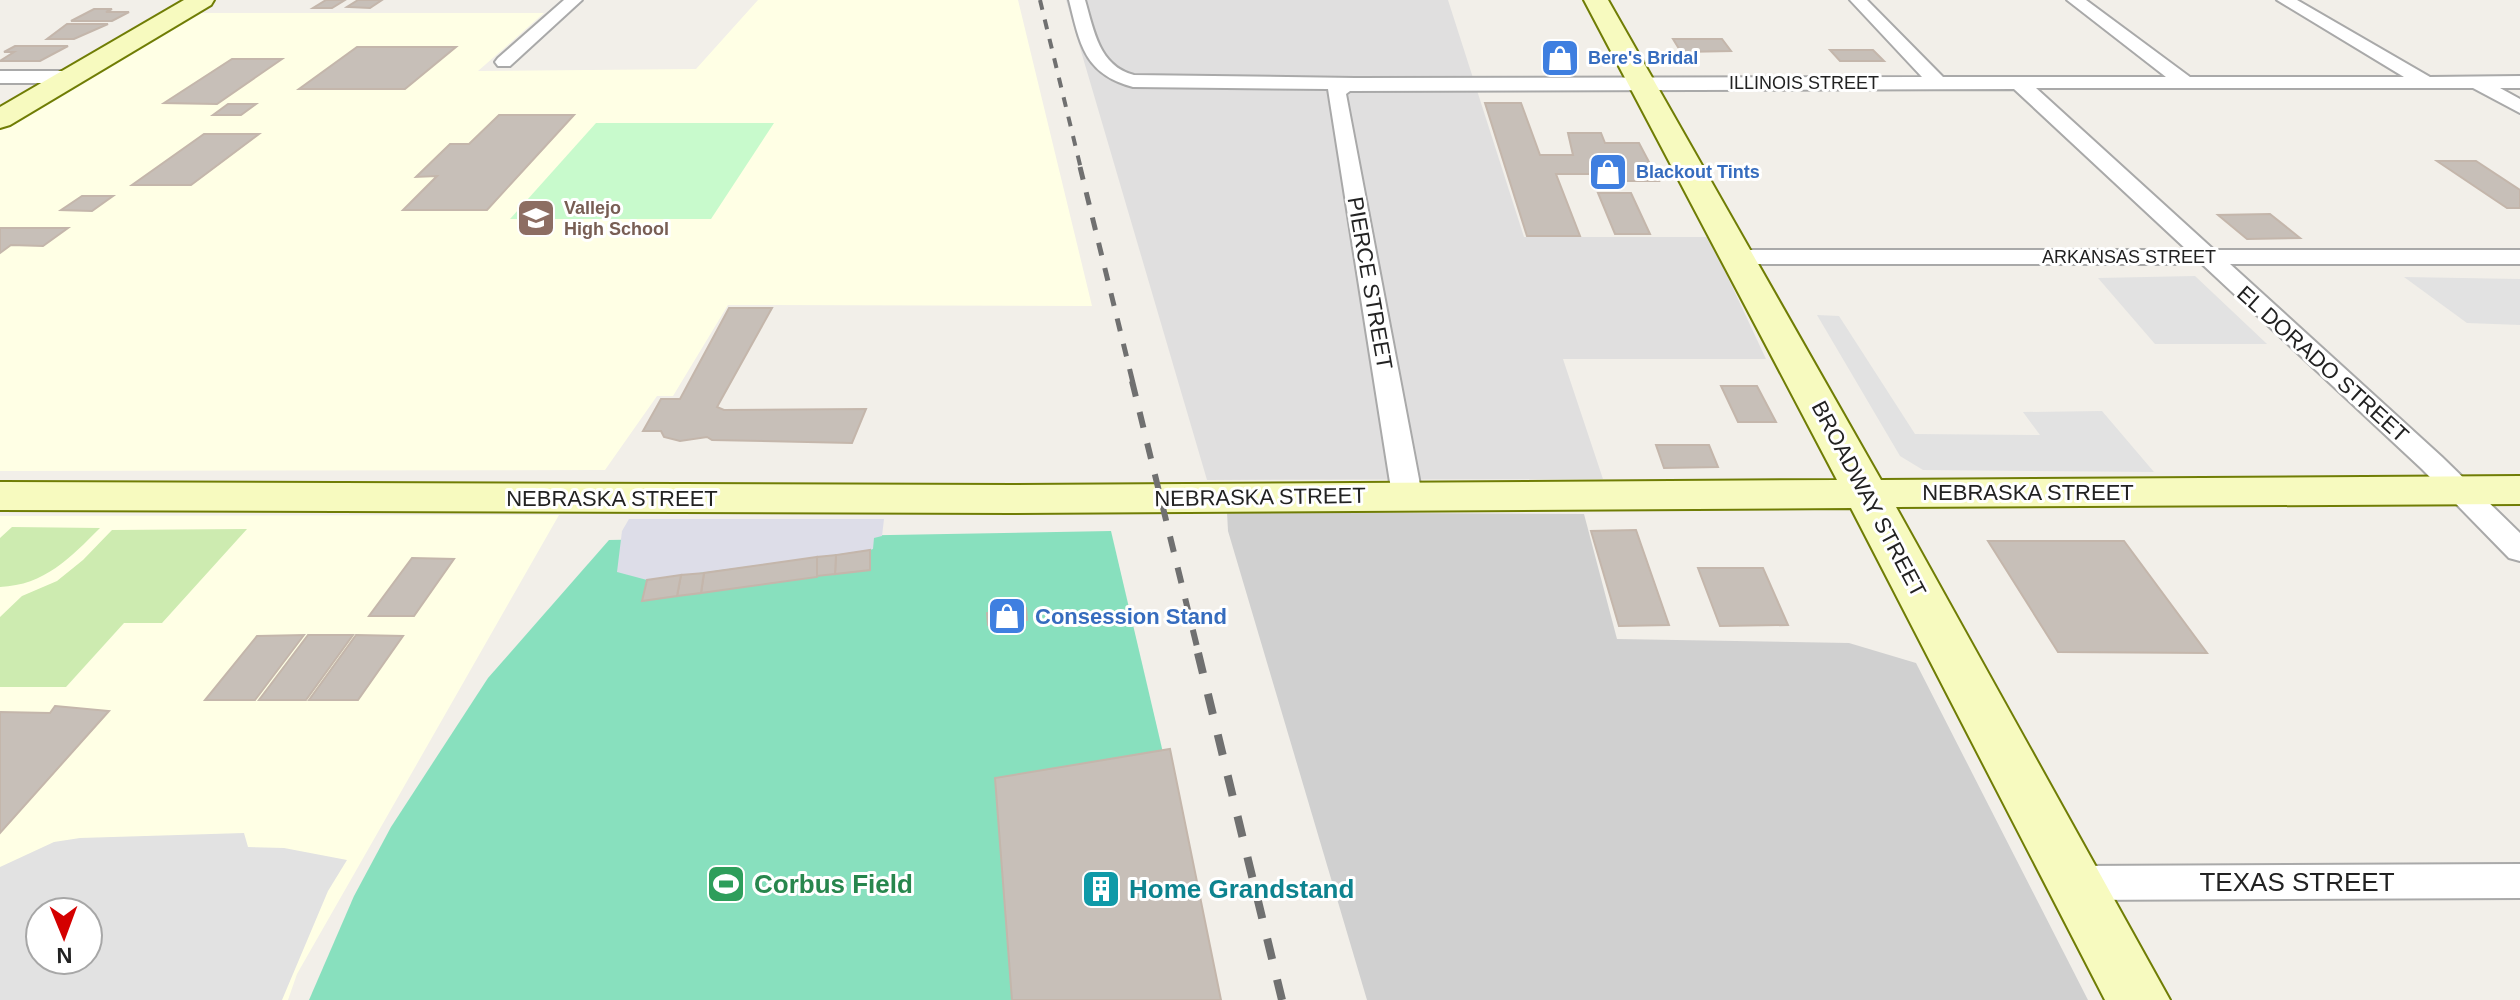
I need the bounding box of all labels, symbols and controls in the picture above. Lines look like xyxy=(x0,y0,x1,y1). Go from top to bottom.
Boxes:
shop icon: Bere's Bridal xyxy=(1539,37,1581,79)
place label: Bere's Bridal xyxy=(1588,48,1698,68)
street label: ILLINOIS STREET xyxy=(1729,73,1879,93)
shop icon: Blackout Tints xyxy=(1587,151,1629,193)
place label: Blackout Tints xyxy=(1636,162,1760,182)
street label: PIERCE STREET xyxy=(1343,195,1397,371)
school or university icon: Vallejo High School xyxy=(515,197,557,239)
place label: Vallejo High School xyxy=(564,198,669,239)
street label: ARKANSAS STREET xyxy=(2042,247,2216,267)
street label: EL DORADO STREET xyxy=(2232,281,2414,447)
street label: BROADWAY STREET xyxy=(1807,397,1931,601)
street label: NEBRASKA STREET xyxy=(1922,480,2134,505)
street label: NEBRASKA STREET xyxy=(1154,483,1366,511)
street label: NEBRASKA STREET xyxy=(506,486,718,511)
shop icon: Consession Stand xyxy=(986,595,1028,637)
place label: Consession Stand xyxy=(1035,604,1227,629)
sports icon: Corbus Field xyxy=(705,863,747,905)
street label: TEXAS STREET xyxy=(2199,867,2395,897)
building icon: Home Grandstand xyxy=(1080,868,1122,910)
place label: Corbus Field xyxy=(754,869,913,899)
place label: Home Grandstand xyxy=(1129,874,1354,904)
north arrow xyxy=(24,896,104,976)
text: N xyxy=(56,943,73,968)

